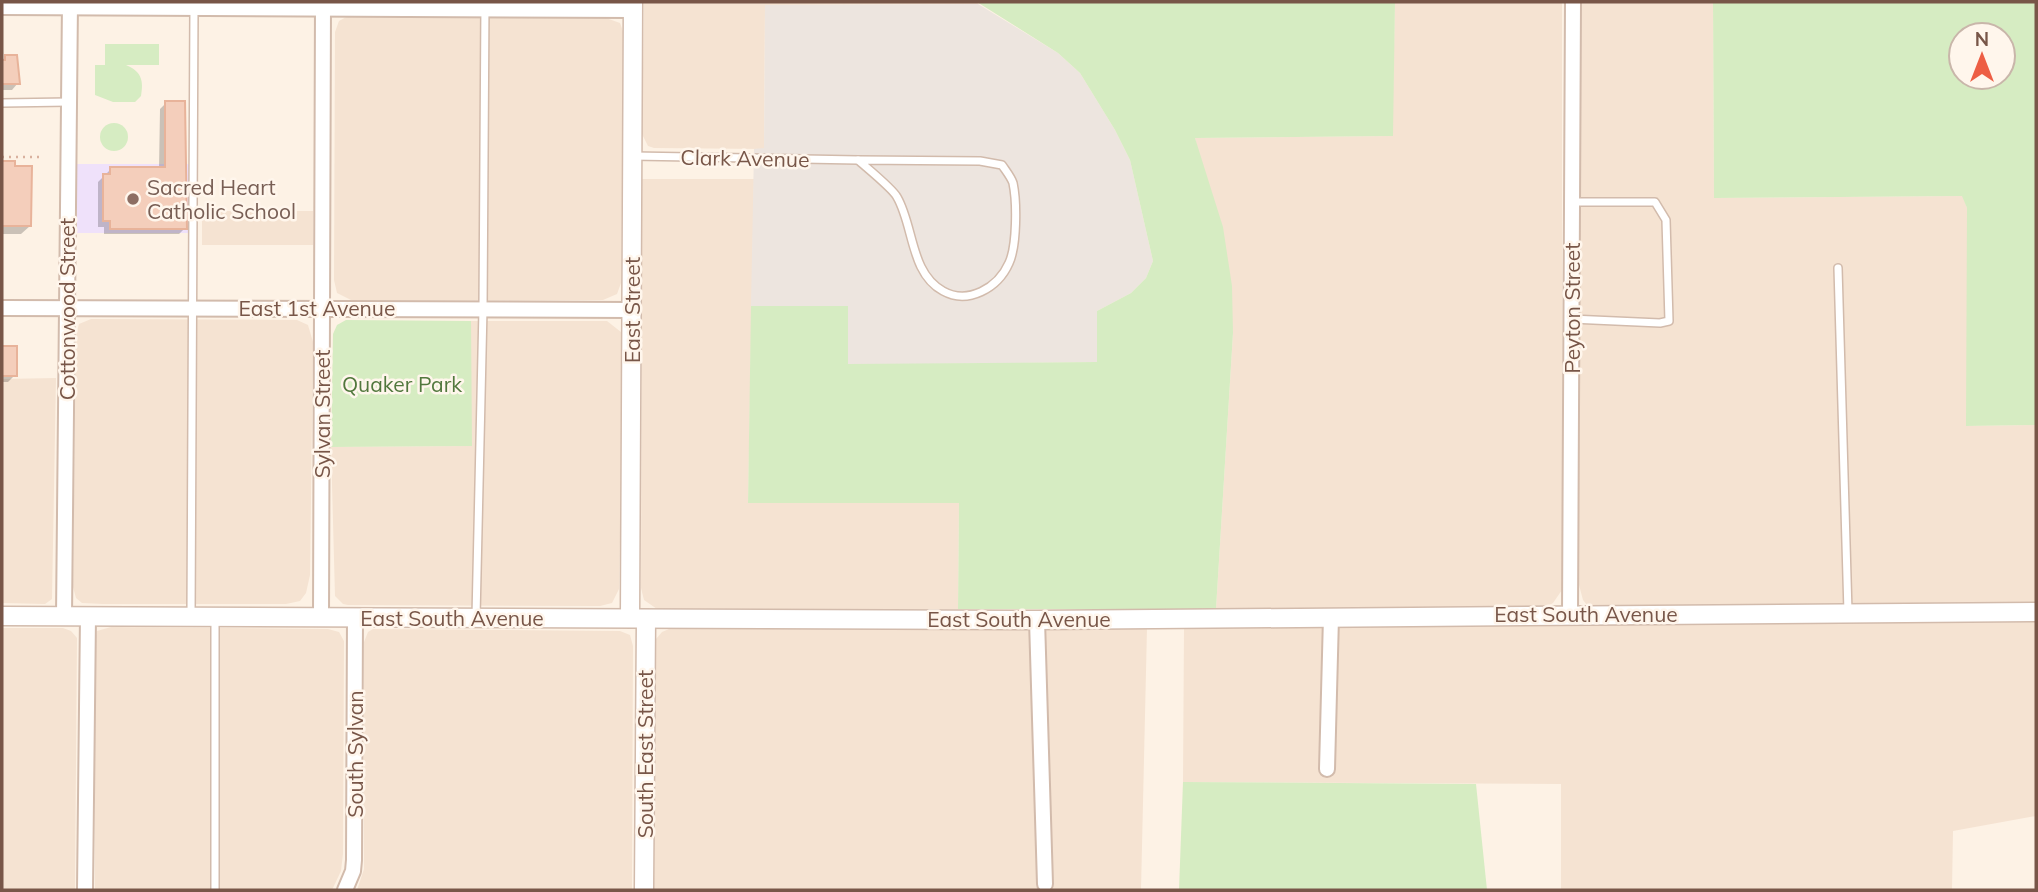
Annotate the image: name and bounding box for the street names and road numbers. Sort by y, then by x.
street label: Clark Avenue [680,144,810,172]
street label: Cottonwood Street [54,218,80,400]
street label: Peyton Street [1559,243,1585,373]
street label: East Street [619,257,645,363]
street label: East 1st Avenue [239,295,395,321]
street label: Sylvan Street [309,350,335,478]
street label: East South Avenue [1494,601,1678,627]
street label: East South Avenue [360,605,544,631]
street label: East South Avenue [927,606,1111,632]
street label: South East Street [632,670,658,838]
street label: South Sylvan [342,690,368,818]

